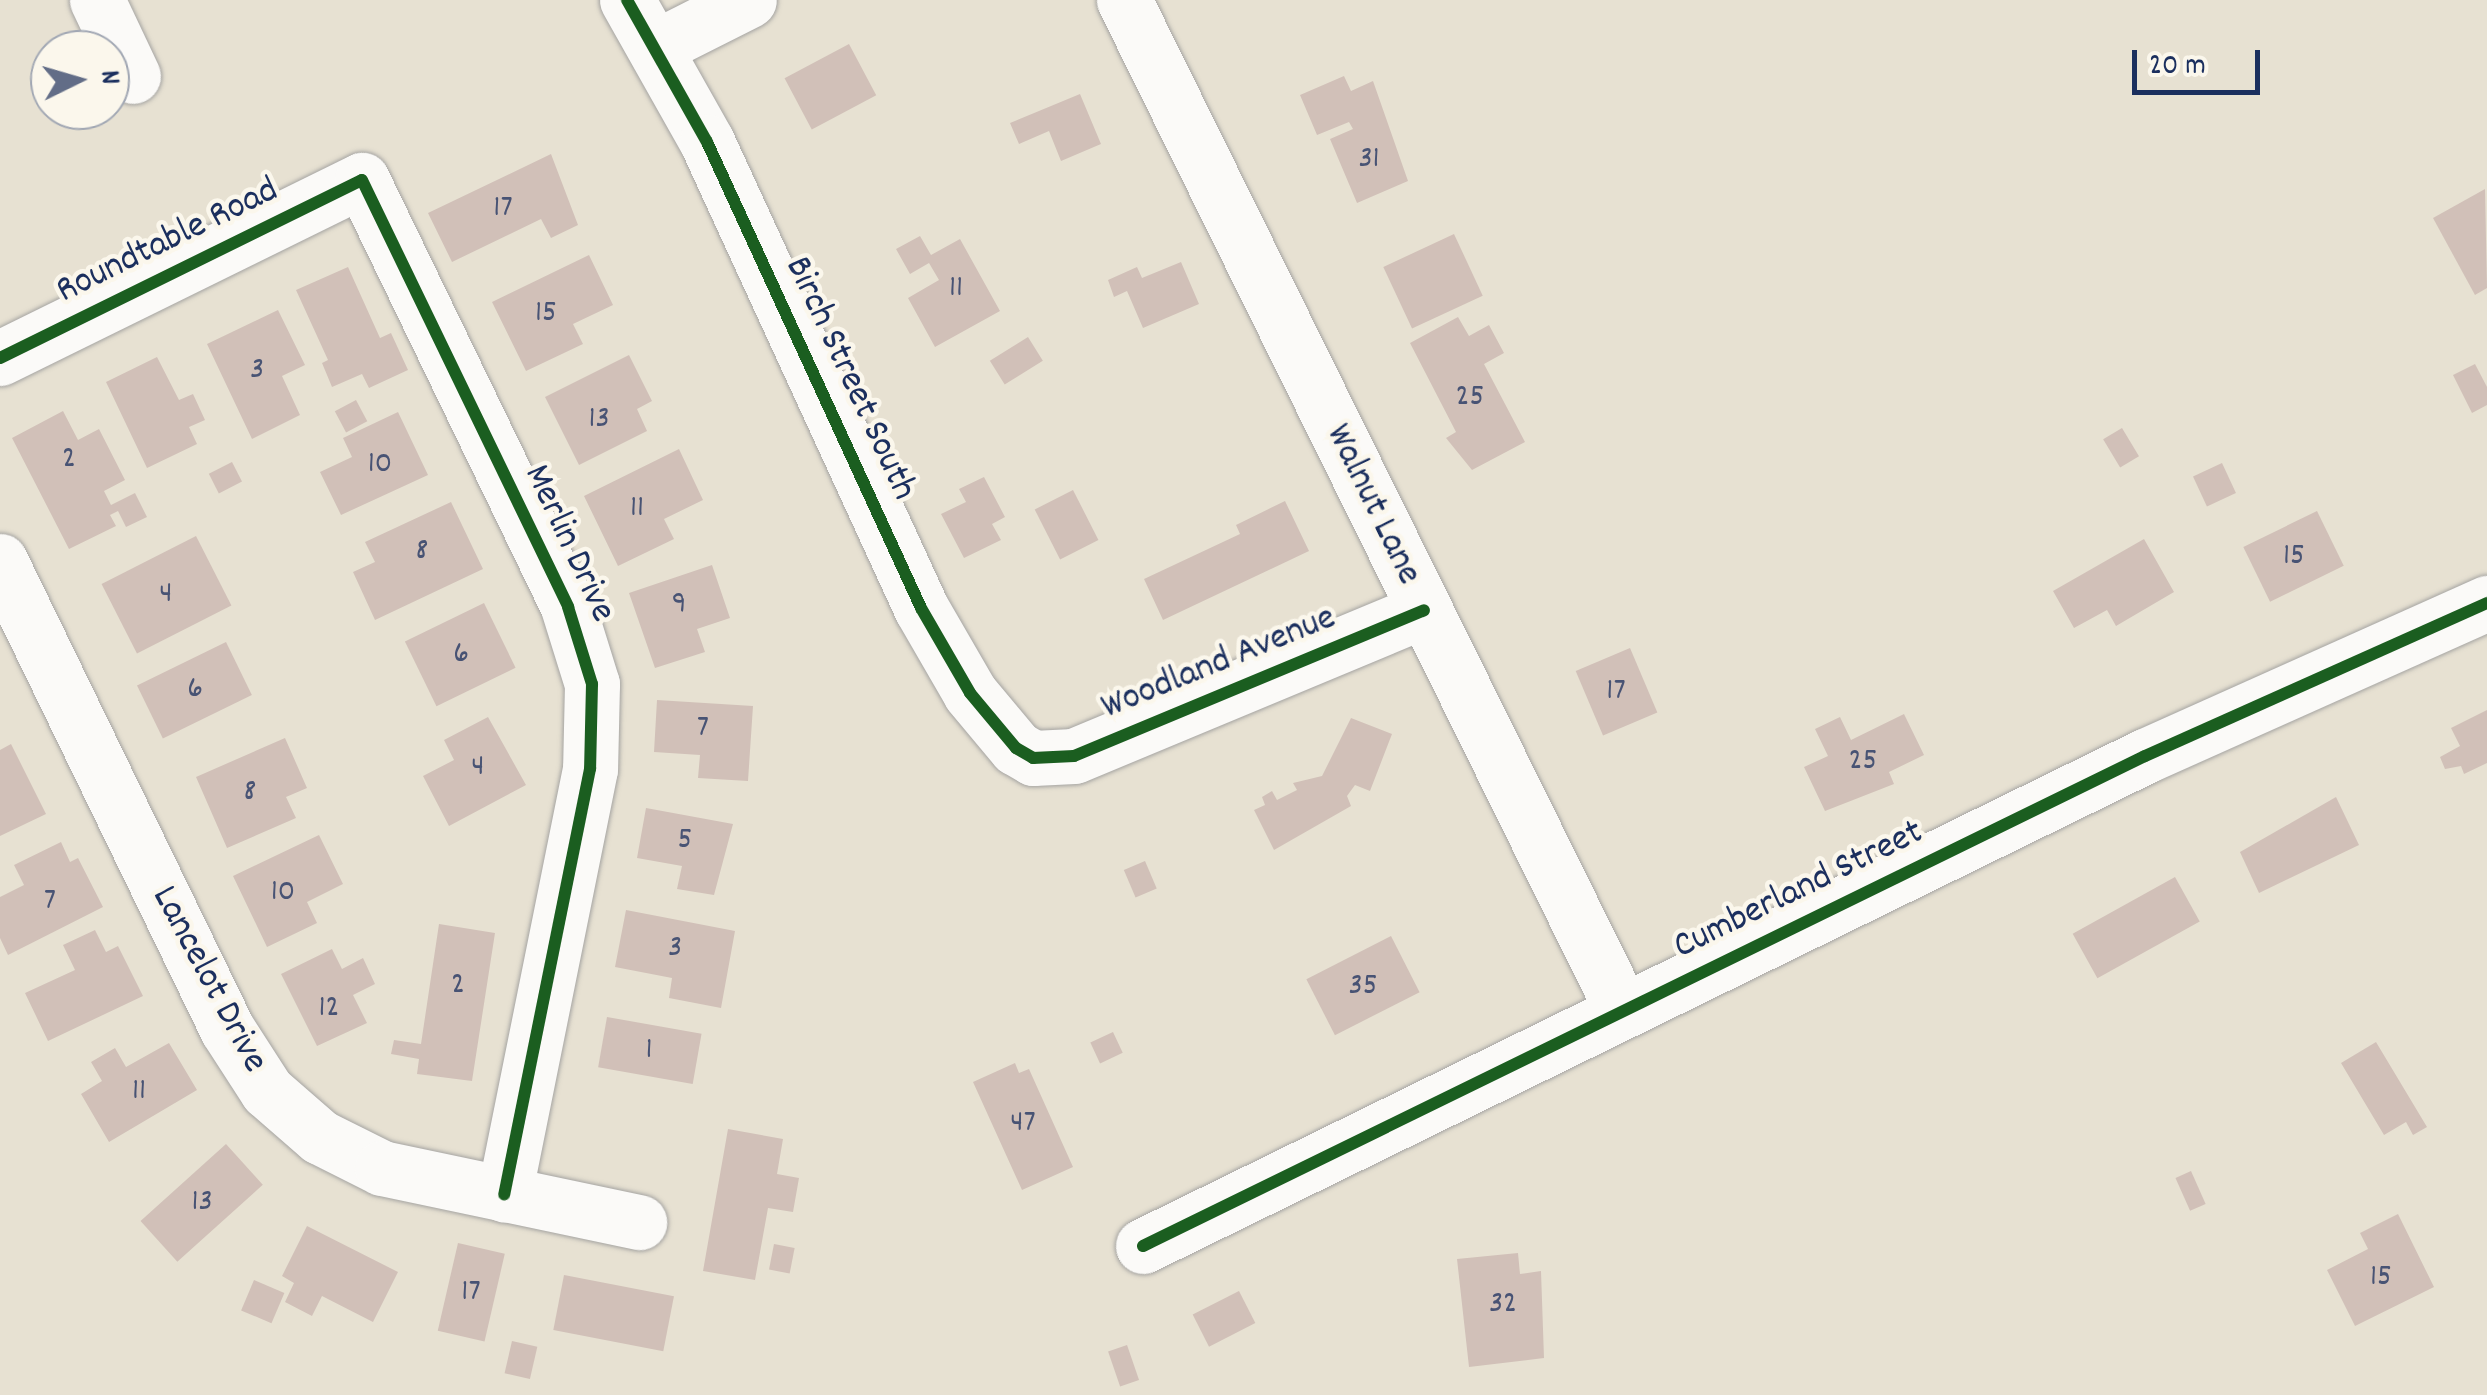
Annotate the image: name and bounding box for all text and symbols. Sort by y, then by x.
north arrow [30,30,130,130]
scale bar [2137,30,2264,92]
text: 20 m [2149,46,2206,89]
text: N [87,69,128,86]
house number: 31 [1358,141,1380,179]
street label: Roundtable Road [50,169,286,315]
house number: 17 [493,190,513,228]
street label: Birch Street South [773,250,925,508]
house number: 11 [949,270,963,308]
house number: 15 [535,295,557,333]
house number: 3 [250,352,264,390]
house number: 25 [1456,379,1484,417]
house number: 13 [588,401,610,439]
street label: Walnut Lane [1314,417,1430,593]
house number: 2 [62,441,76,479]
house number: 10 [368,446,392,484]
street label: Merlin Drive [512,458,624,630]
house number: 11 [630,490,644,528]
house number: 8 [416,533,428,571]
house number: 15 [2283,538,2305,576]
house number: 4 [159,576,173,614]
house number: 9 [672,586,686,624]
street label: Woodland Avenue [1095,596,1343,732]
house number: 6 [453,636,469,674]
house number: 6 [187,671,203,709]
house number: 17 [1606,673,1626,711]
house number: 7 [697,710,709,748]
house number: 25 [1849,743,1877,781]
house number: 4 [471,749,485,787]
house number: 8 [244,774,256,812]
street label: Cumberland Street [1667,811,1931,971]
house number: 5 [678,822,692,860]
house number: 10 [271,874,295,912]
street label: Lancelot Drive [140,879,276,1081]
house number: 7 [44,883,56,921]
house number: 3 [668,930,682,968]
house number: 2 [451,967,465,1005]
house number: 35 [1348,968,1378,1006]
house number: 12 [319,990,339,1028]
house number: 1 [645,1032,653,1070]
house number: 11 [132,1073,146,1111]
house number: 47 [1010,1105,1036,1143]
house number: 13 [191,1184,213,1222]
house number: 15 [2370,1259,2392,1297]
house number: 17 [461,1274,481,1312]
house number: 32 [1489,1286,1517,1324]

